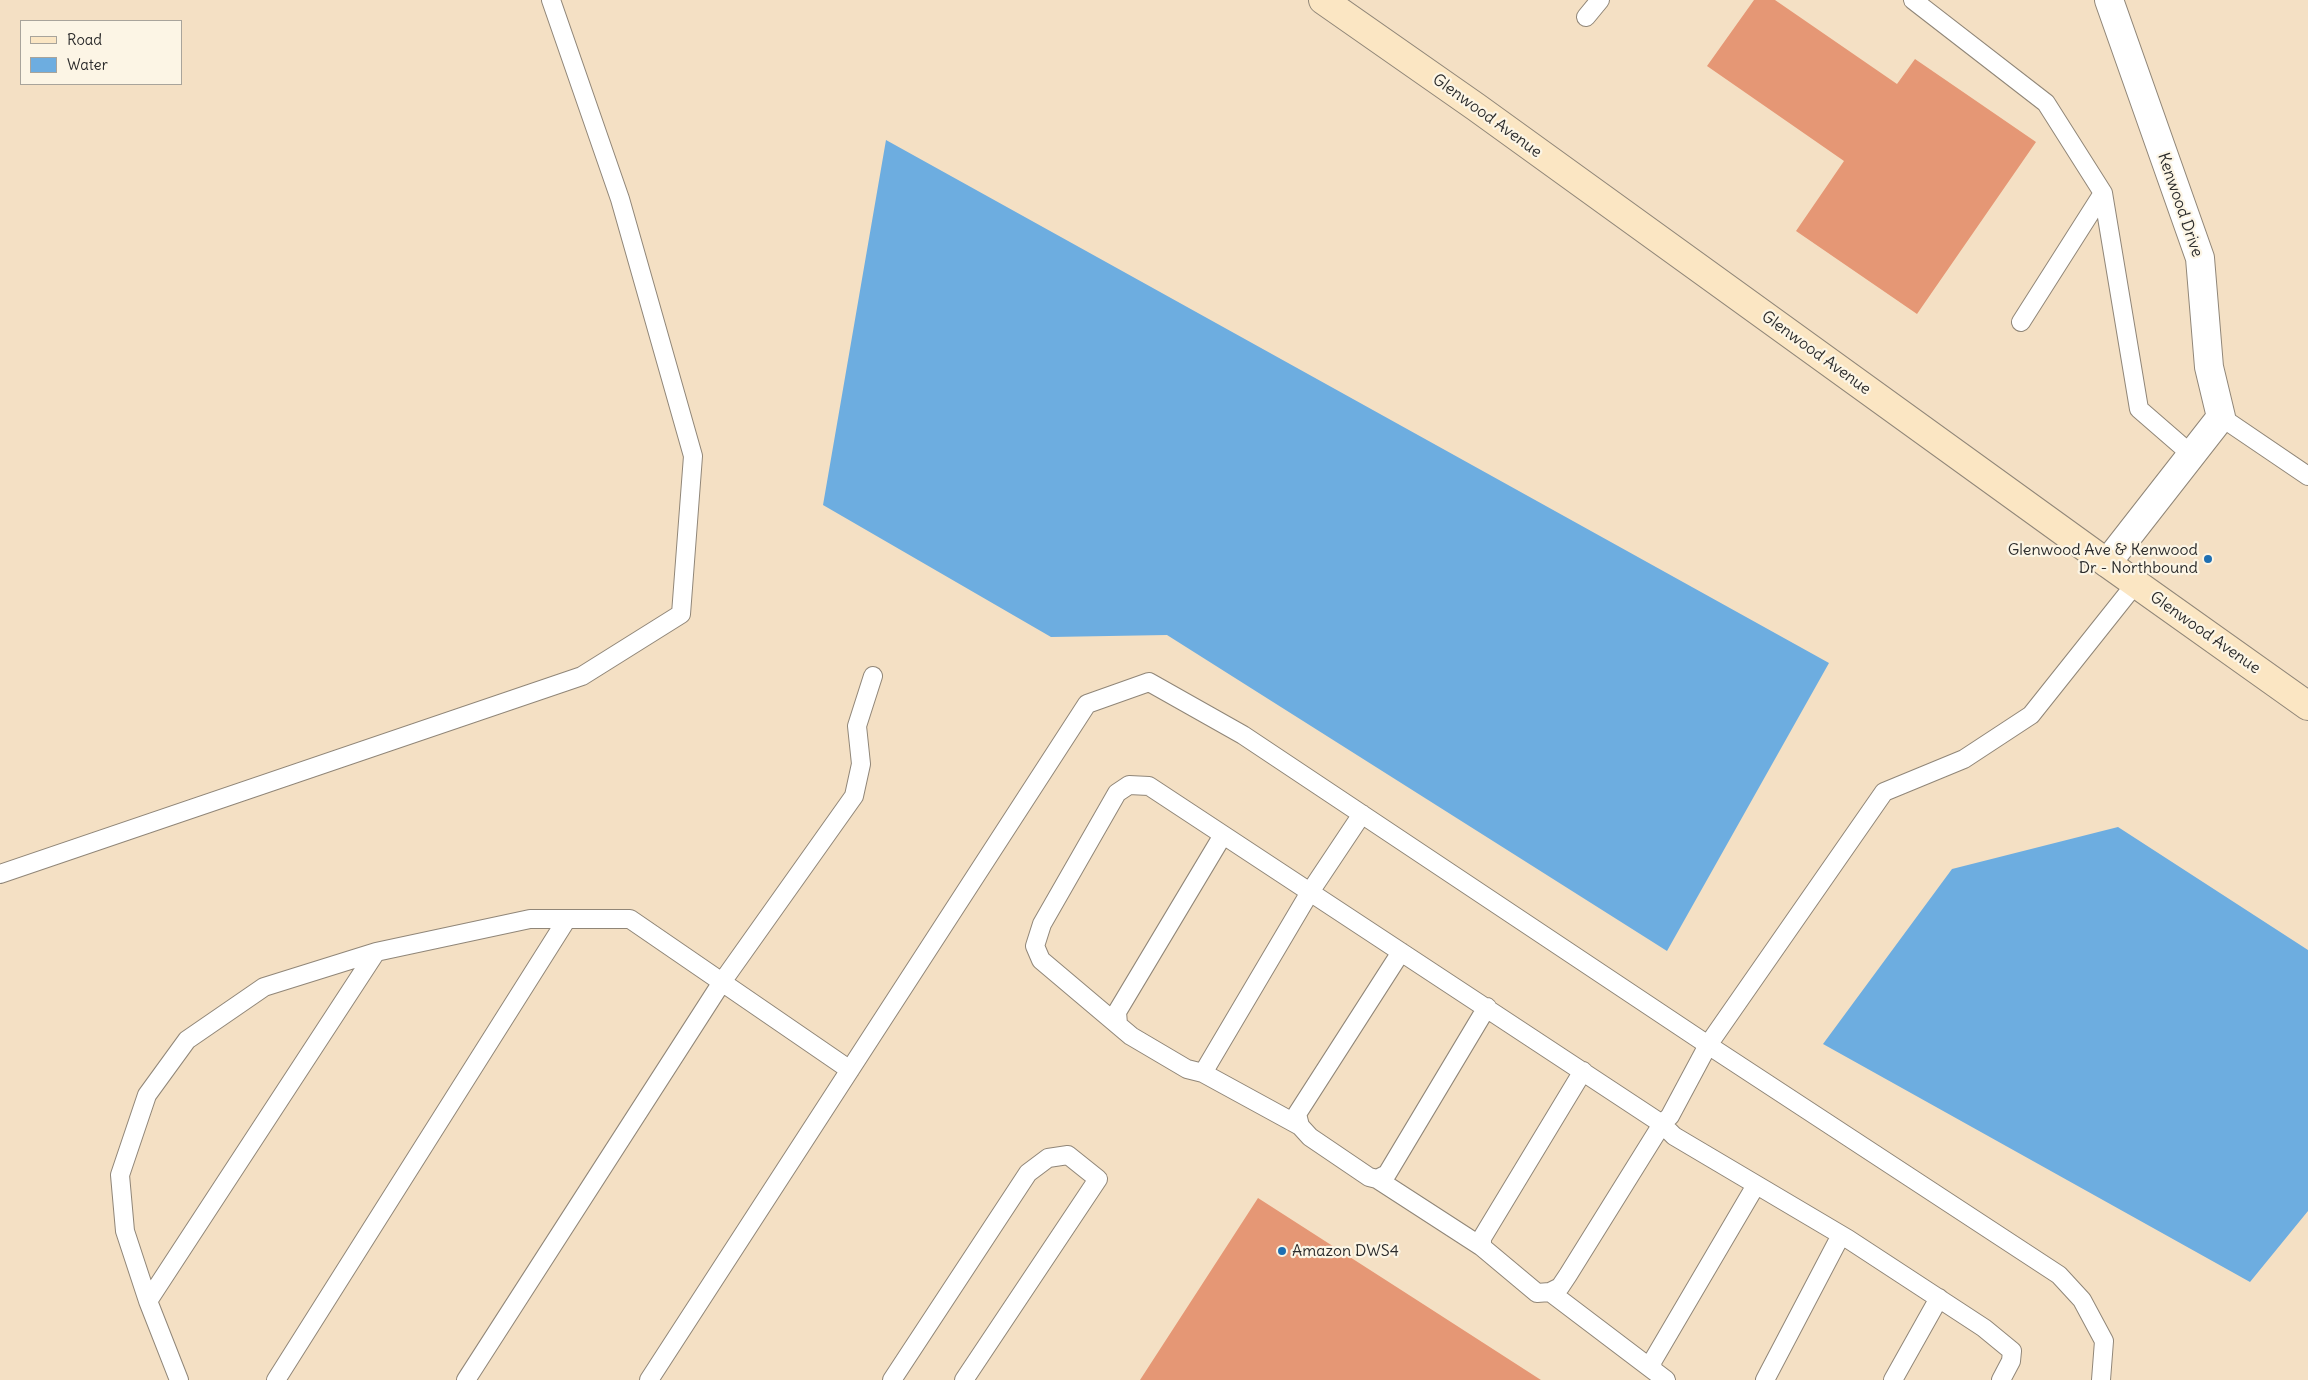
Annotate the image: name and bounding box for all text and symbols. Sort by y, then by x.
legend [20,20,182,85]
text: Road [67,30,102,49]
text: Water [67,55,108,74]
street label: Glenwood Avenue [1429,70,1545,162]
street label: Kenwood Drive [2153,150,2207,260]
street label: Glenwood Avenue [1758,307,1874,399]
place label: Glenwood Ave & Kenwood Dr - Northbound [2008,540,2198,578]
marker: Glenwood Ave & Kenwood Dr - Northbound [2202,553,2214,565]
street label: Glenwood Avenue [2146,588,2264,678]
place label: Amazon DWS4 [1292,1241,1399,1261]
marker: Amazon DWS4 [1276,1245,1288,1257]

